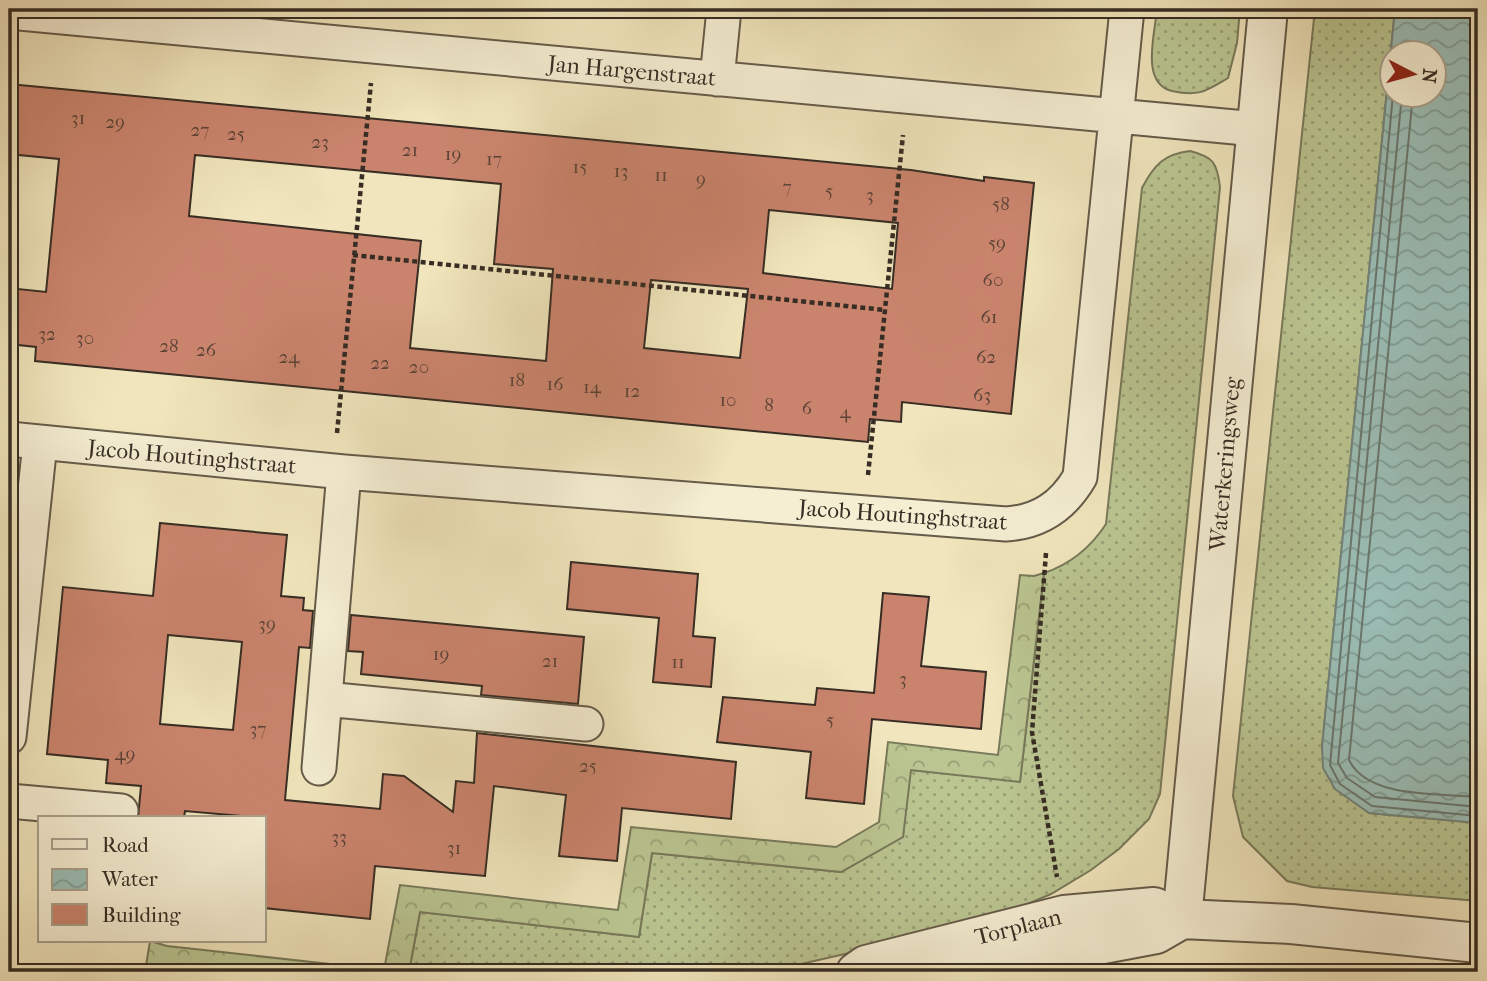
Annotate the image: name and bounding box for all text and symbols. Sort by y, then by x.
north arrow [1378,38,1448,108]
street label: Jan Hargenstraat [545,50,717,92]
text: N [1417,67,1441,85]
house number: 31 [71,107,85,129]
house number: 29 [105,111,125,133]
house number: 27 [191,119,209,141]
house number: 25 [227,123,245,145]
house number: 23 [311,131,329,153]
house number: 21 [402,139,418,161]
house number: 19 [445,143,461,165]
house number: 17 [486,148,502,170]
house number: 15 [573,156,587,178]
house number: 13 [614,160,628,182]
house number: 11 [654,164,668,186]
house number: 9 [696,168,706,190]
house number: 7 [782,176,792,198]
house number: 5 [825,180,833,202]
house number: 3 [866,184,874,206]
house number: 58 [992,193,1010,215]
house number: 59 [988,232,1006,254]
house number: 60 [983,269,1003,291]
house number: 61 [981,306,997,328]
house number: 32 [38,323,56,345]
house number: 30 [76,327,94,349]
house number: 28 [159,335,179,357]
house number: 26 [196,339,217,361]
house number: 24 [279,346,300,368]
house number: 62 [976,346,996,368]
house number: 22 [370,352,390,374]
house number: 20 [409,356,429,378]
house number: 18 [509,369,525,391]
house number: 16 [547,373,564,395]
street label: Waterkeringsweg [1204,375,1246,553]
house number: 14 [583,376,602,398]
house number: 12 [624,380,641,402]
house number: 63 [973,384,991,406]
house number: 10 [719,389,737,411]
house number: 8 [764,394,774,416]
house number: 6 [802,397,813,419]
house number: 4 [839,401,851,423]
street label: Jacob Houtinghstraat [85,434,297,480]
street label: Jacob Houtinghstraat [796,494,1008,536]
house number: 39 [258,613,276,635]
house number: 19 [433,643,449,665]
house number: 21 [542,650,558,672]
house number: 11 [671,651,685,673]
house number: 3 [899,668,907,690]
house number: 5 [826,709,834,731]
house number: 37 [250,718,266,740]
house number: 49 [114,743,136,765]
house number: 25 [579,755,597,777]
legend [38,816,266,942]
house number: 33 [331,826,347,848]
text: Road [102,833,149,857]
house number: 31 [447,837,461,859]
text: Water [101,867,158,891]
text: Building [102,903,181,927]
street label: Torplaan [972,903,1065,951]

